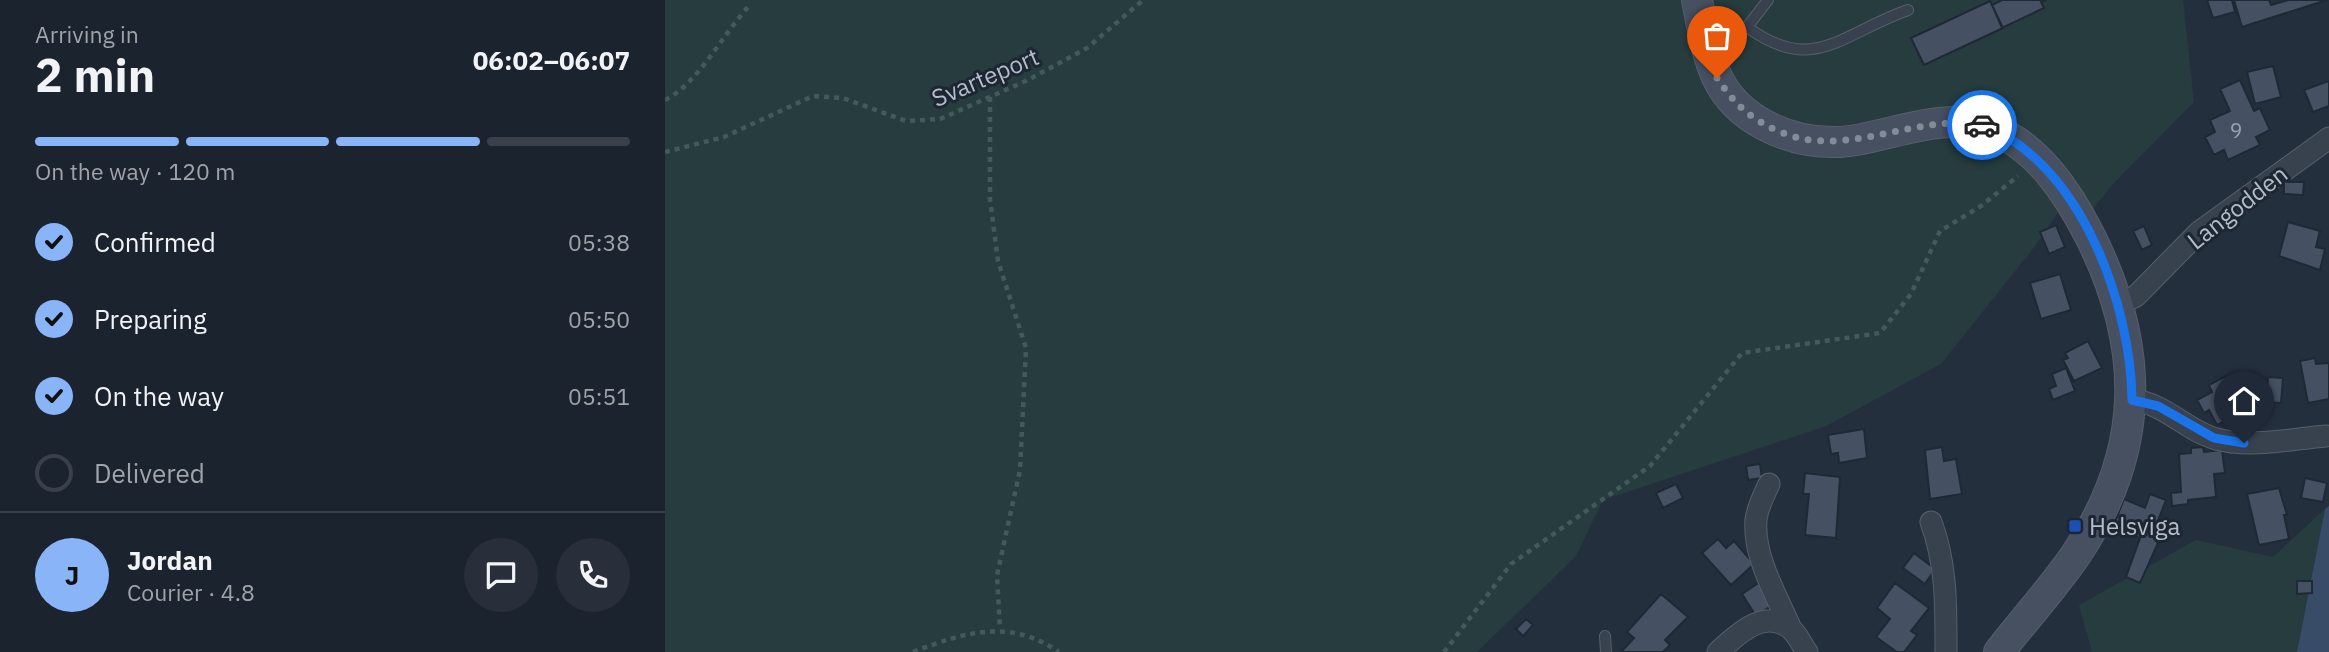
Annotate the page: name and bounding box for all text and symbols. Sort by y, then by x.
pin [1687,6,1747,78]
icon: bag [1698,17,1736,55]
text: Arriving in [35,19,139,49]
street label: Svarteport [927,40,1043,114]
text: 06:02–06:07 [473,43,630,77]
text: 2 min [35,45,155,105]
courier [1947,90,2017,160]
icon: car [1963,106,2001,144]
house number: 9 [2230,116,2242,144]
text: On the way · 120 m [35,156,235,186]
street label: Langodden [2180,158,2294,256]
icon: check [35,223,73,261]
text: Confirmed [94,225,216,259]
text: 05:38 [568,227,630,257]
icon: check [35,300,73,338]
text: Preparing [94,302,207,336]
text: 05:50 [568,304,630,334]
pin [2214,371,2274,443]
icon: check [35,377,73,415]
text: On the way [94,379,224,413]
text: 05:51 [568,381,630,411]
icon: home [2225,382,2263,420]
text: Delivered [94,456,205,490]
place label: Helsviga [2089,510,2180,542]
marker: Helsviga [2067,518,2083,534]
button: chat [464,538,538,612]
button: phone [556,538,630,612]
text: Jordan [127,543,213,577]
text: J [65,558,79,592]
text: Courier · 4.8 [127,577,255,607]

